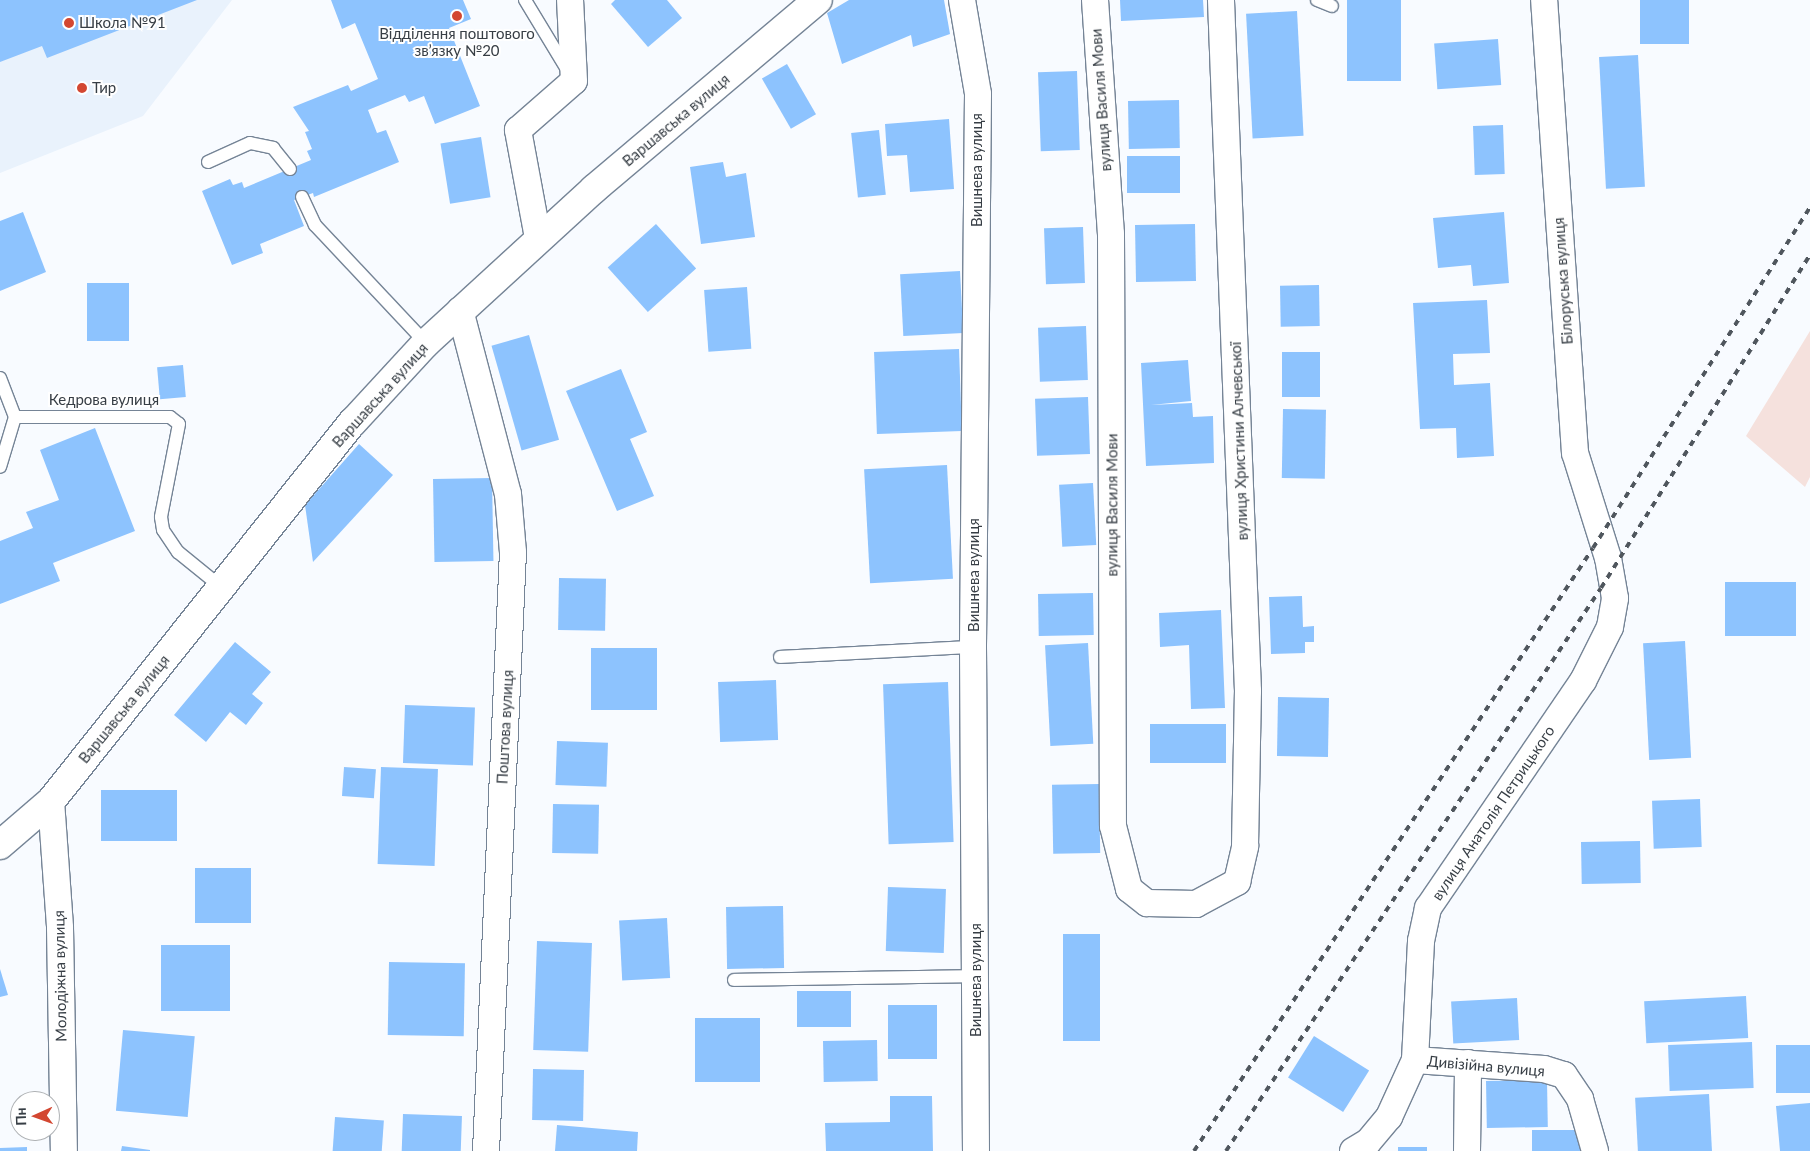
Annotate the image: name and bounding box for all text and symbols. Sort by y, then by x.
marker: Відділення поштового зв’язку №20 [451,10,463,22]
place label: Школа №91 [79,14,166,32]
marker: Школа №91 [63,17,75,29]
place label: Відділення поштового зв’язку №20 [379,24,535,59]
street label: вулиця Василя Мови [1087,28,1115,172]
street label: Варшавська вулиця [619,70,733,170]
place label: Тир [92,79,116,97]
marker: Тир [76,82,88,94]
street label: Вишнева вулиця [968,113,986,227]
street label: Білоруська вулиця [1550,217,1576,345]
street label: Варшавська вулиця [328,339,432,451]
street label: вулиця Христини Алчевської [1227,341,1251,541]
street label: Кедрова вулиця [49,391,159,409]
street label: вулиця Василя Мови [1103,433,1121,577]
street label: Вишнева вулиця [965,518,983,632]
street label: Варшавська вулиця [75,651,173,767]
street label: Поштова вулиця [493,669,517,785]
street label: вулиця Анатолія Петрицького [1428,722,1558,904]
street label: Молодіжна вулиця [50,910,70,1042]
street label: Вишнева вулиця [967,923,985,1037]
street label: Дивізійна вулиця [1426,1052,1546,1080]
north arrow [10,1091,60,1141]
text: Пн [12,1107,29,1126]

